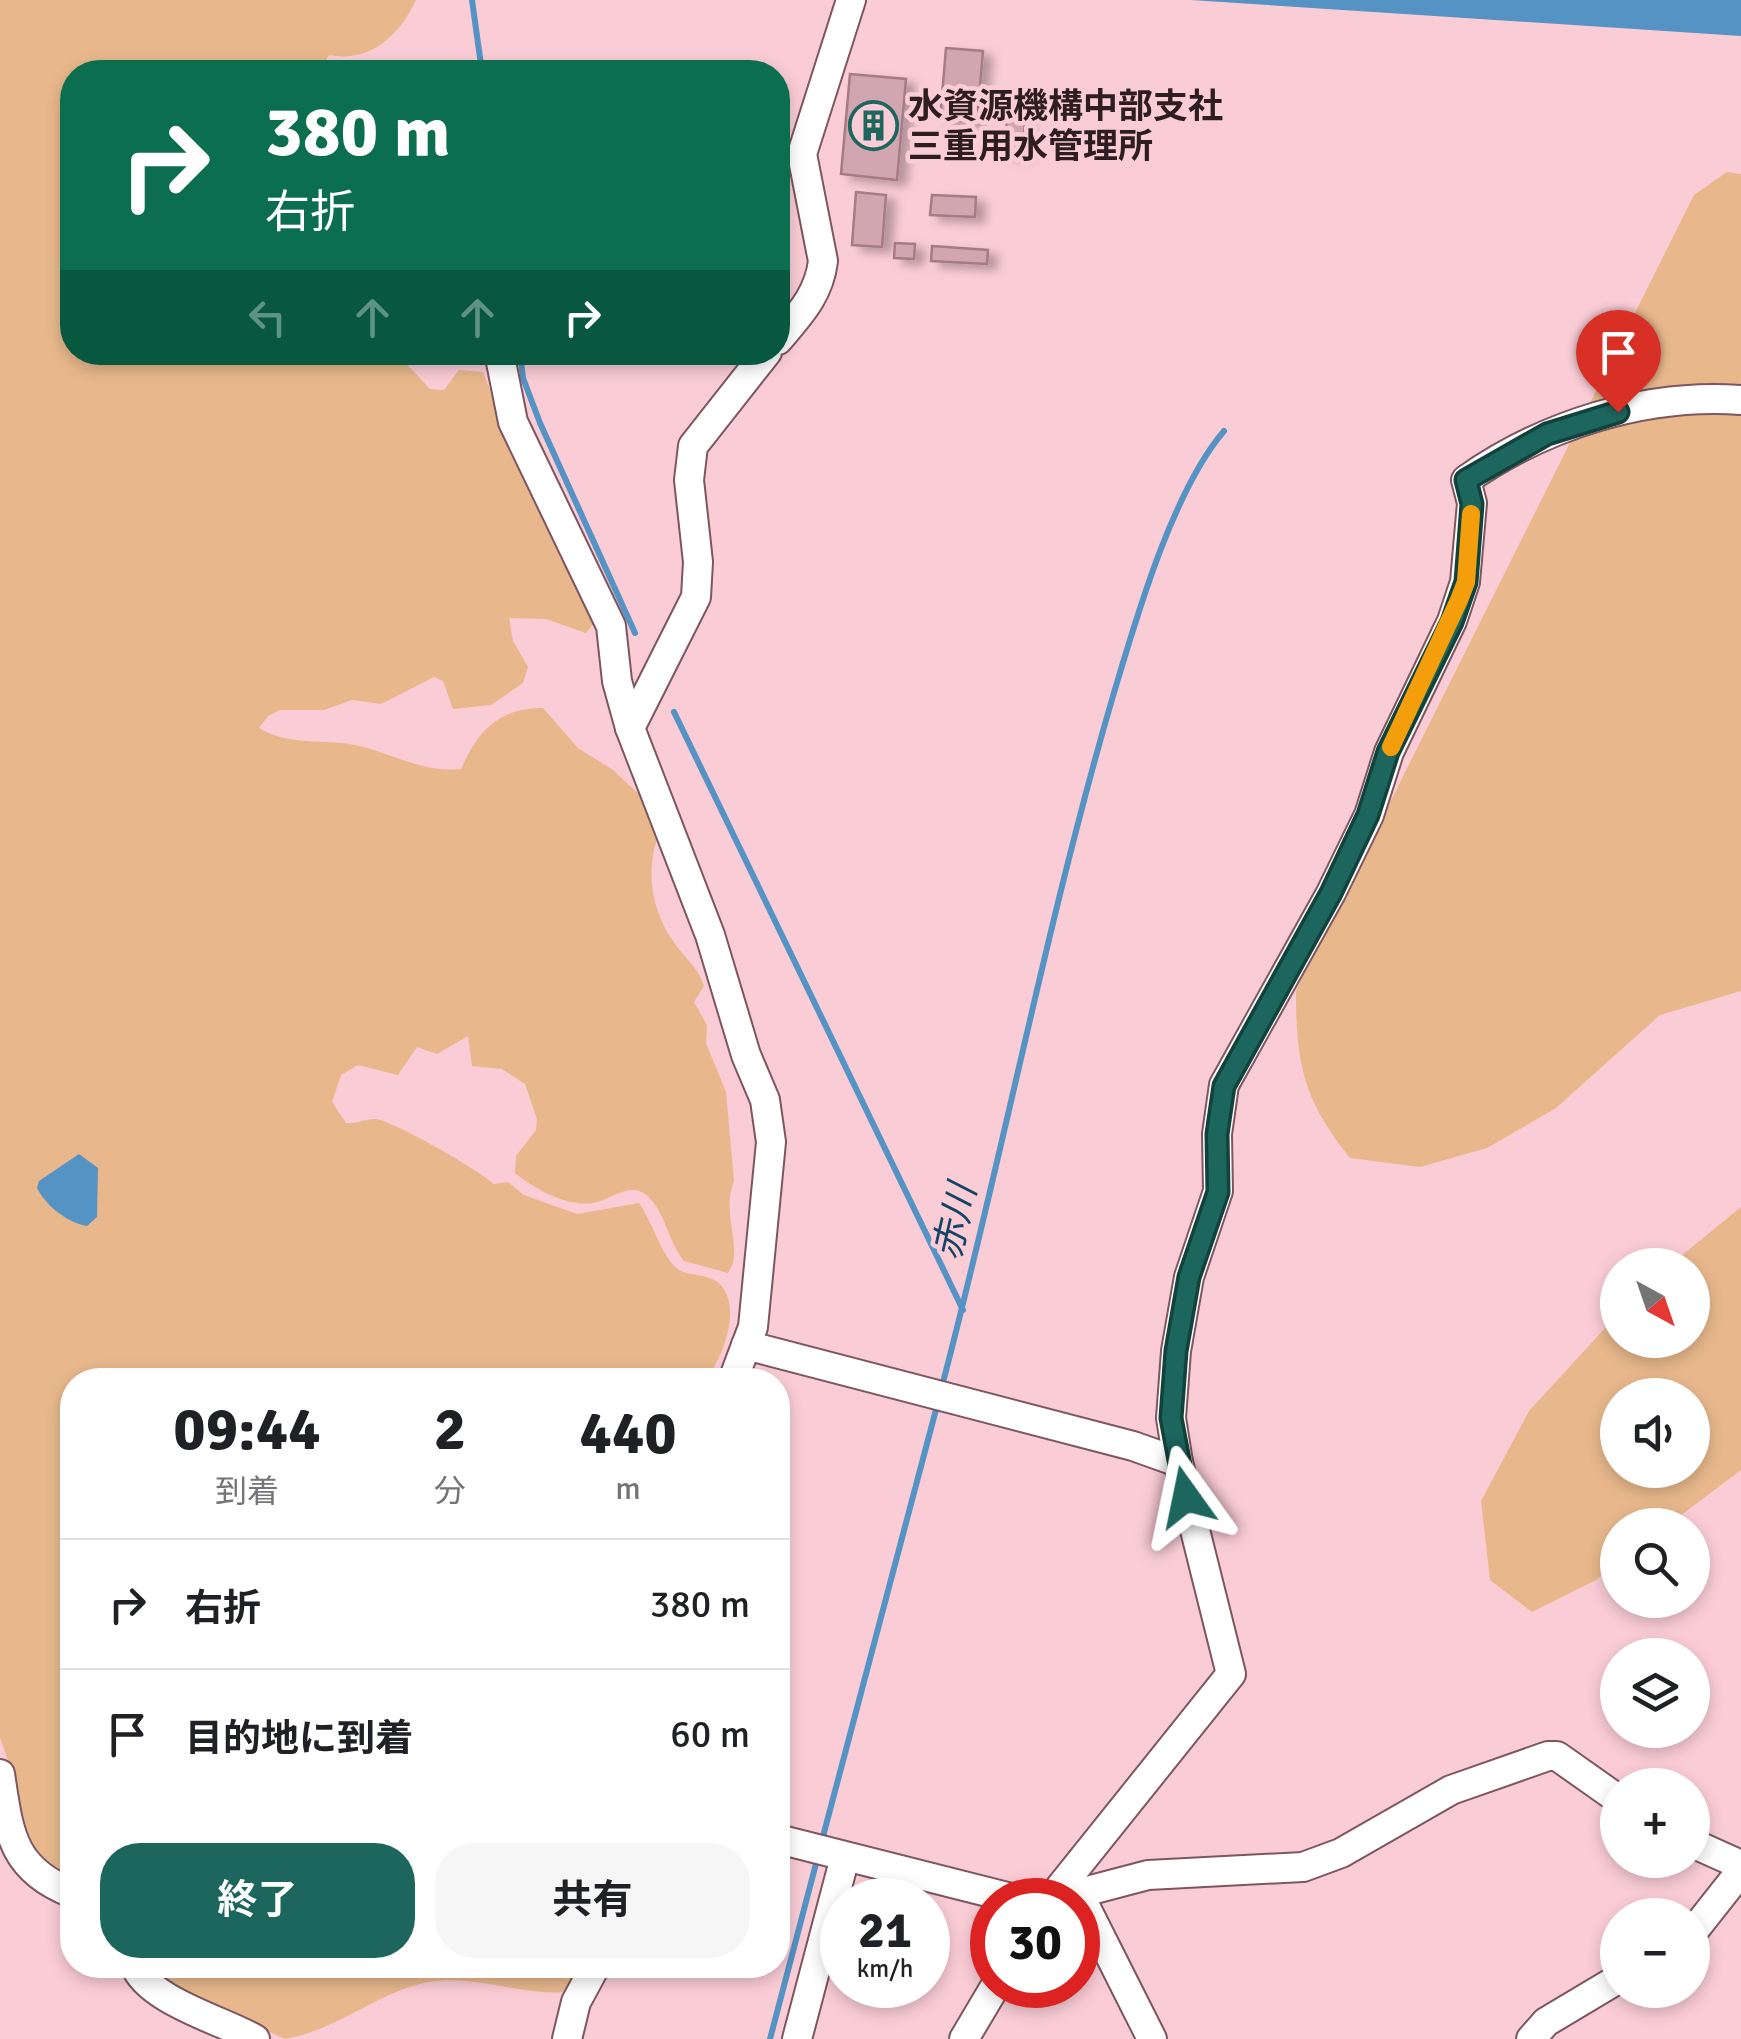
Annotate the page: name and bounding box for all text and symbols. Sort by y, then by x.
place label: 水資源機構中部支社 三重用水管理所 [908,85,1223,168]
text: 380 m [265,89,450,175]
icon: right [100,100,230,230]
building icon: 水資源機構中部支社 三重用水管理所 [847,100,899,152]
text: 右折 [265,185,355,240]
icon: left [240,290,295,345]
icon: ahead [345,290,400,345]
icon: ahead [450,290,505,345]
icon: right [555,290,610,345]
pin [1576,310,1661,413]
icon: arrive [1591,325,1646,380]
water label: 赤川 [924,1176,987,1264]
north arrow [1600,1248,1710,1358]
map controls [1600,1248,1710,2008]
button: sound [1600,1378,1710,1488]
text: 09:44 [173,1393,321,1467]
text: 2 [434,1393,466,1467]
text: 440 [579,1397,677,1471]
position arrow [1134,1445,1238,1549]
text: m [615,1469,641,1508]
text: 到着 [215,1472,279,1511]
text: 分 [434,1472,466,1511]
button: search [1600,1508,1710,1618]
icon: right [100,1577,155,1632]
text: 380 m [650,1581,750,1628]
text: 右折 [185,1585,261,1632]
button: layers [1600,1638,1710,1748]
icon: arrive [100,1707,155,1762]
text: 60 m [670,1711,750,1758]
text: 目的地に到着 [185,1715,413,1762]
button: + [1600,1768,1710,1878]
button: 終了 [100,1843,415,1958]
button: 共有 [435,1843,750,1958]
speed limit sign: 30 [970,1878,1100,2008]
button: − [1600,1898,1710,2008]
text: 21 [858,1900,912,1962]
text: km/h [857,1953,913,1984]

